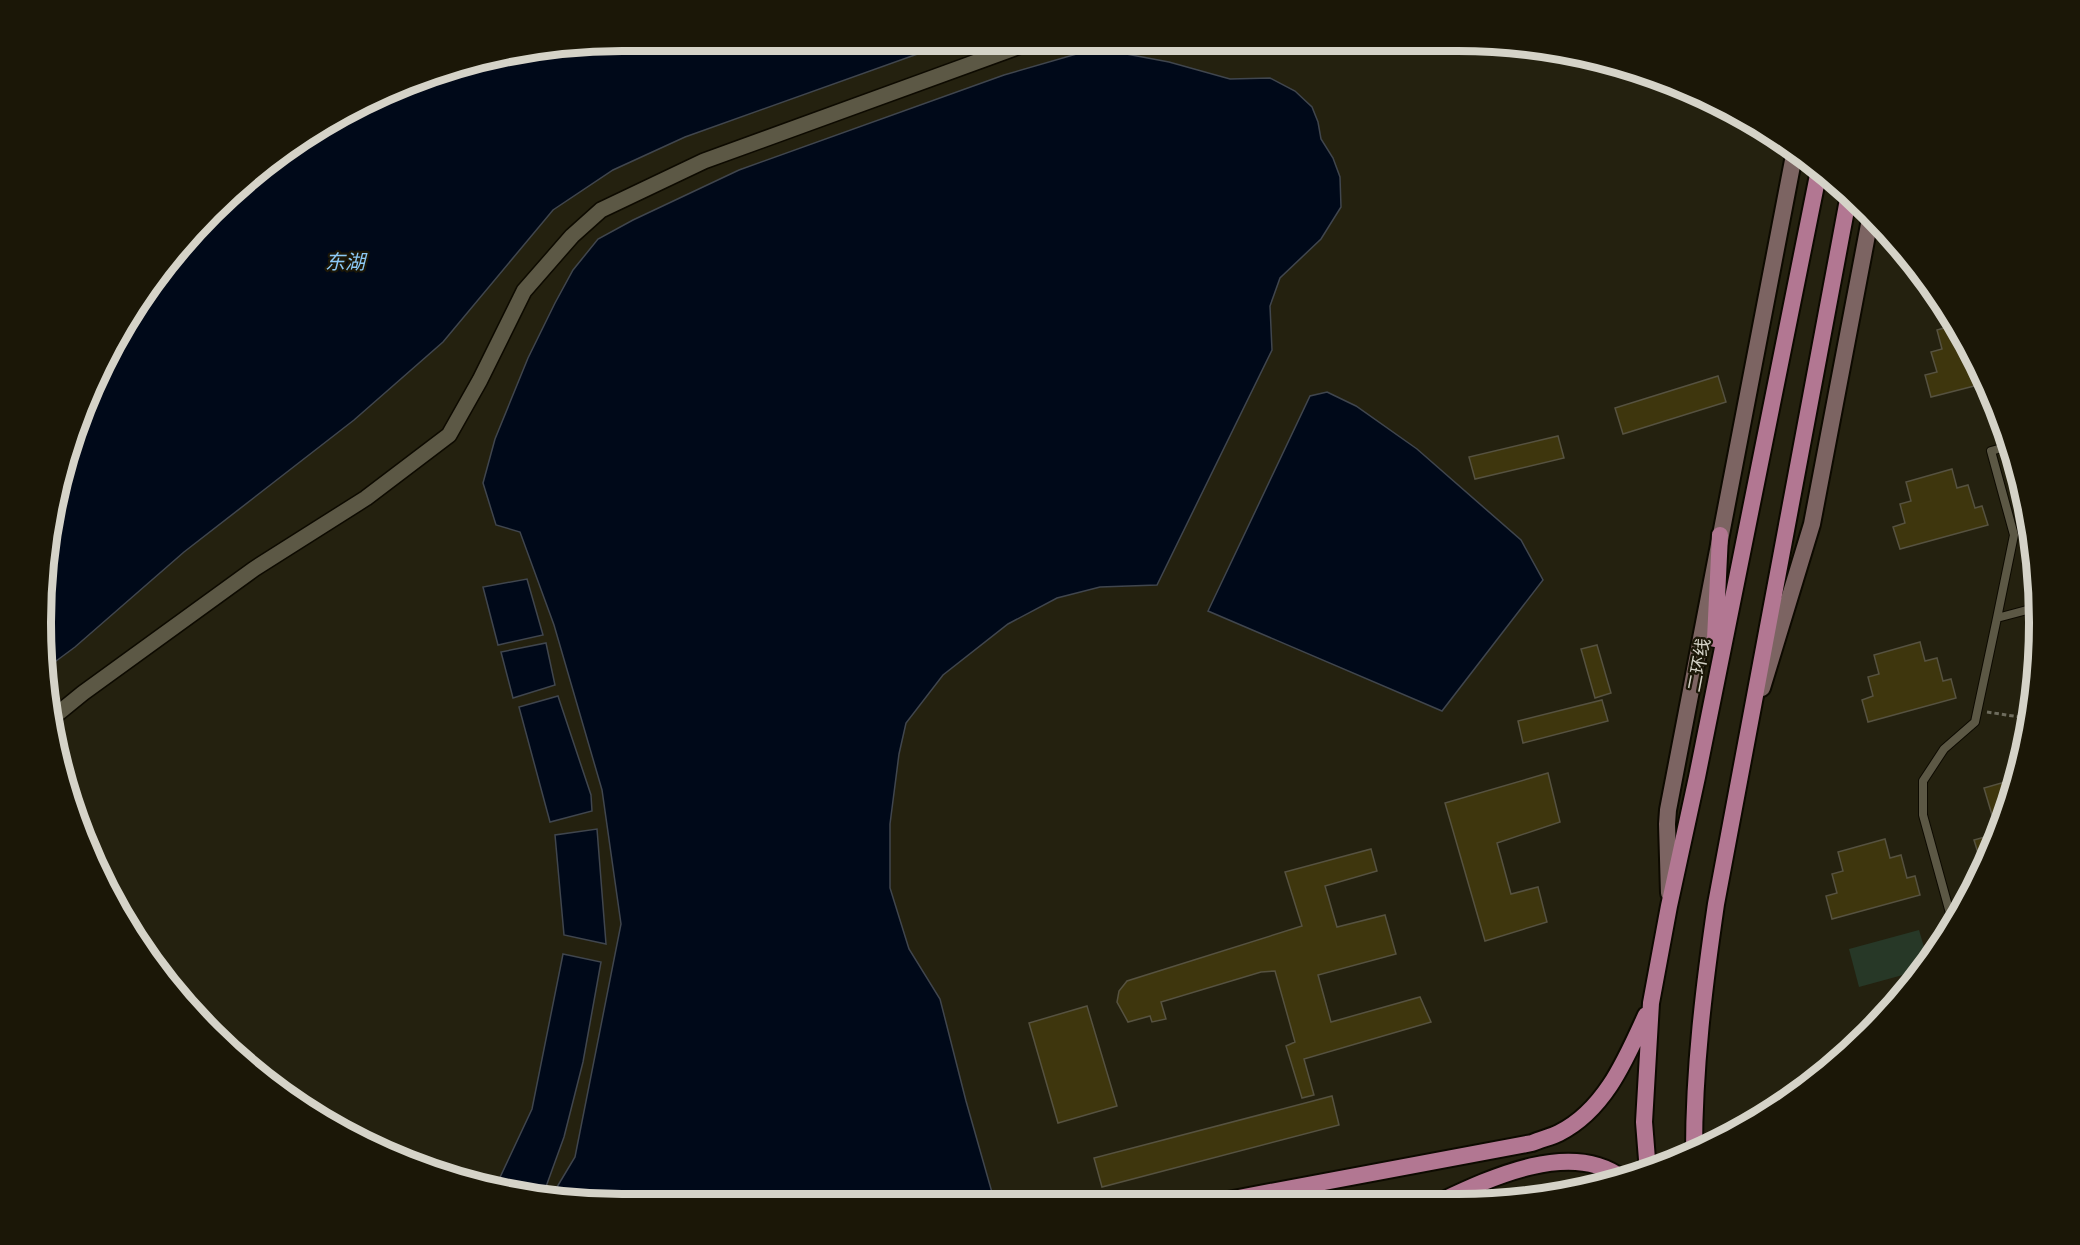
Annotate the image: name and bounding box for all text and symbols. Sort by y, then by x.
water label: 东湖 [325,251,368,274]
street label: 二环线 [1683,636,1715,694]

